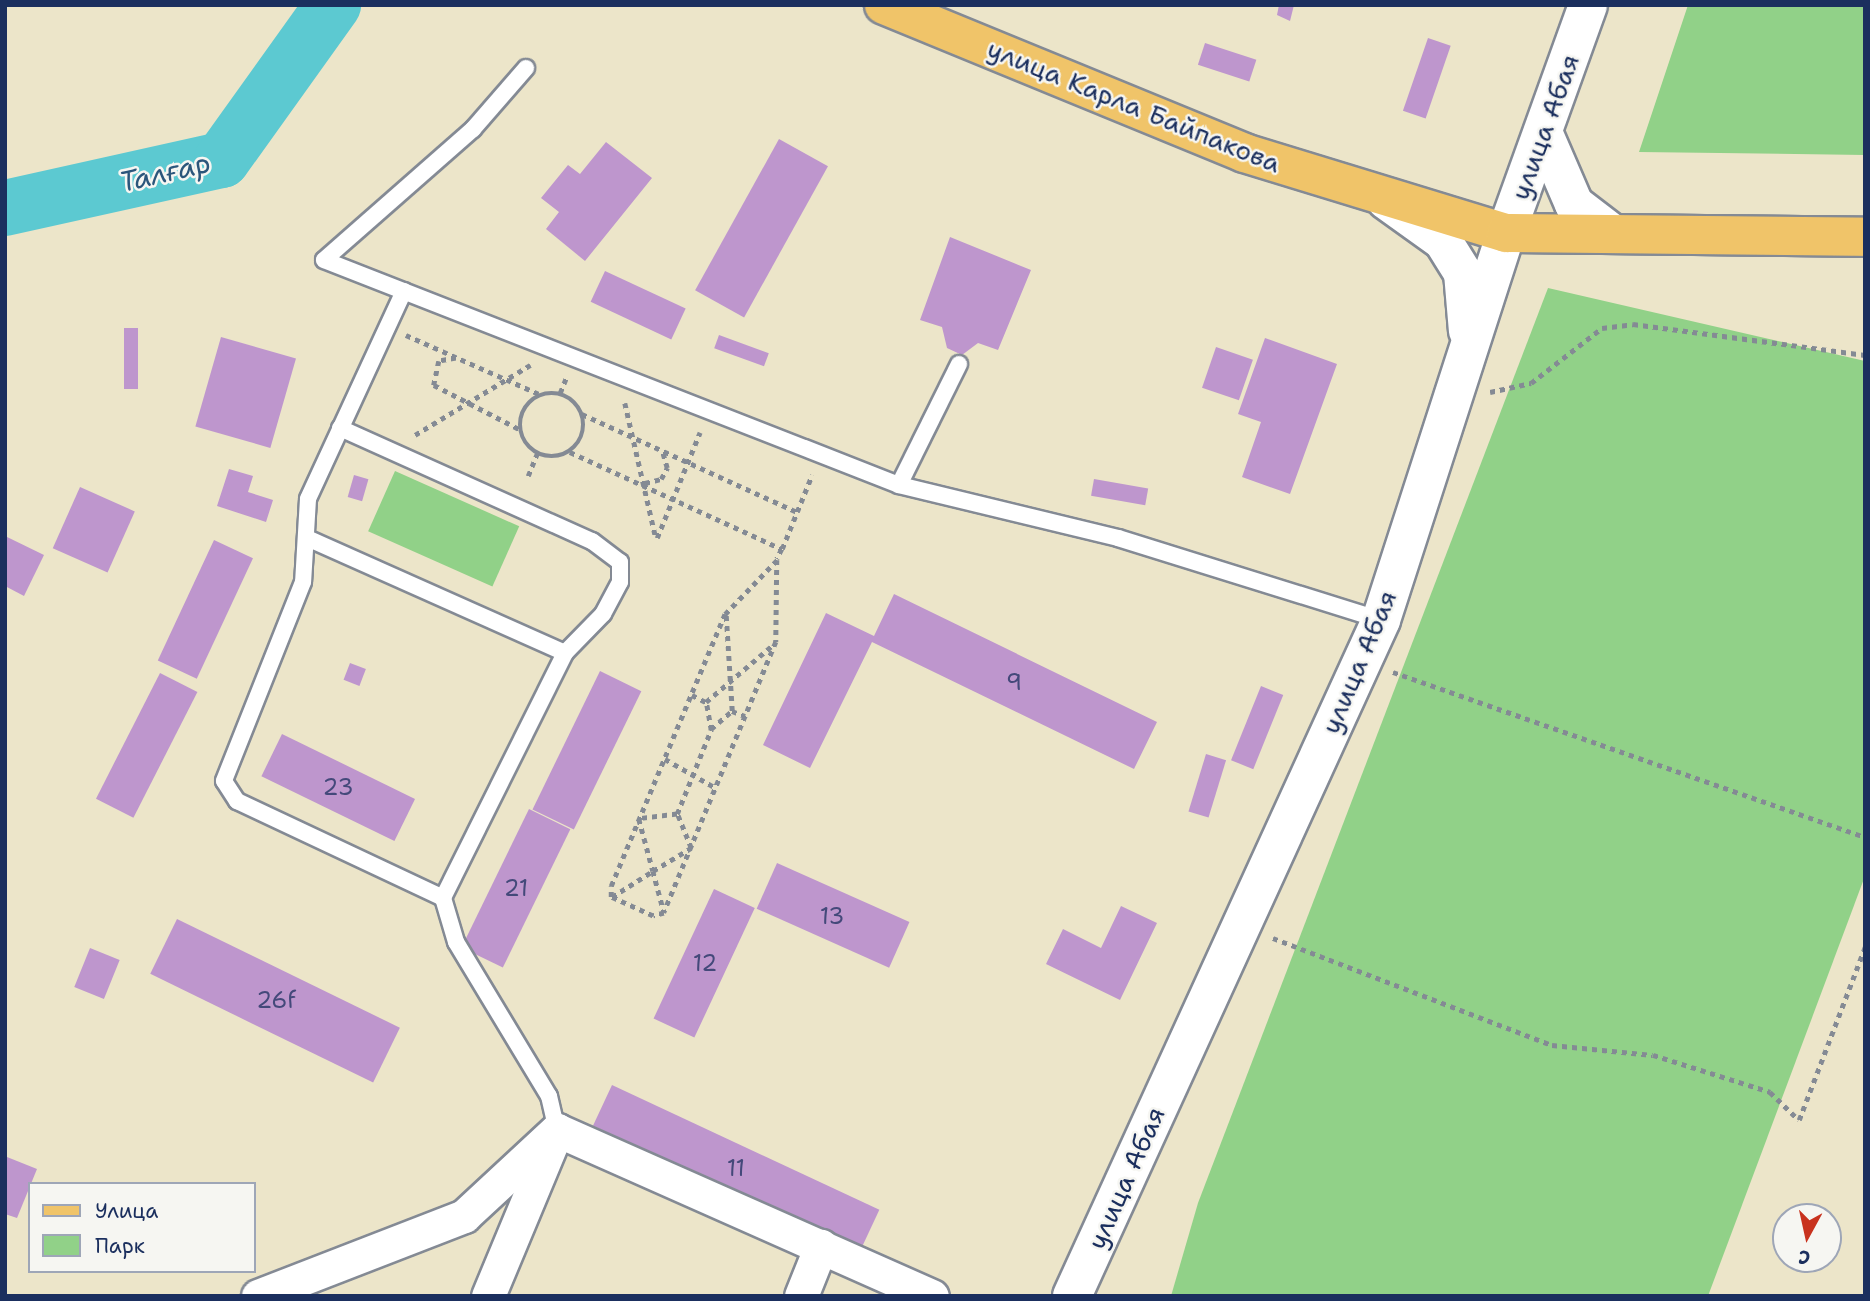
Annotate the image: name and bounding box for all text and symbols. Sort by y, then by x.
street label: улица Карла Байпакова [983,33,1285,179]
street label: улица Абая [1504,50,1586,204]
water label: Талғар [116,145,214,199]
street label: улица Абая [1315,586,1403,738]
house number: 9 [1006,668,1022,696]
house number: 23 [322,773,354,801]
house number: 21 [504,874,528,902]
house number: 13 [820,902,844,930]
house number: 12 [693,949,717,977]
house number: 26f [256,986,296,1014]
street label: улица Абая [1081,1102,1171,1254]
house number: 11 [727,1154,745,1182]
legend [28,1182,256,1273]
text: Улица [95,1197,158,1225]
north arrow [1772,1203,1842,1273]
text: Парк [95,1232,145,1260]
text: С [1797,1244,1812,1271]

